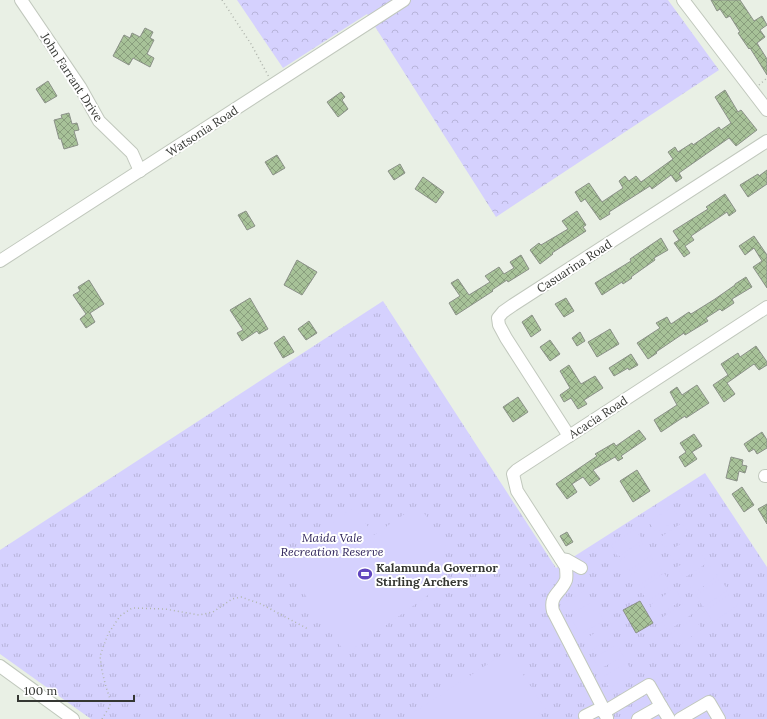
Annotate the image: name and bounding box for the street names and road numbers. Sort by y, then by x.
street label: John Farrant Drive [37,29,107,125]
street label: Watsonia Road [163,102,241,160]
street label: Casuarina Road [534,236,614,296]
street label: Acacia Road [565,392,630,442]

